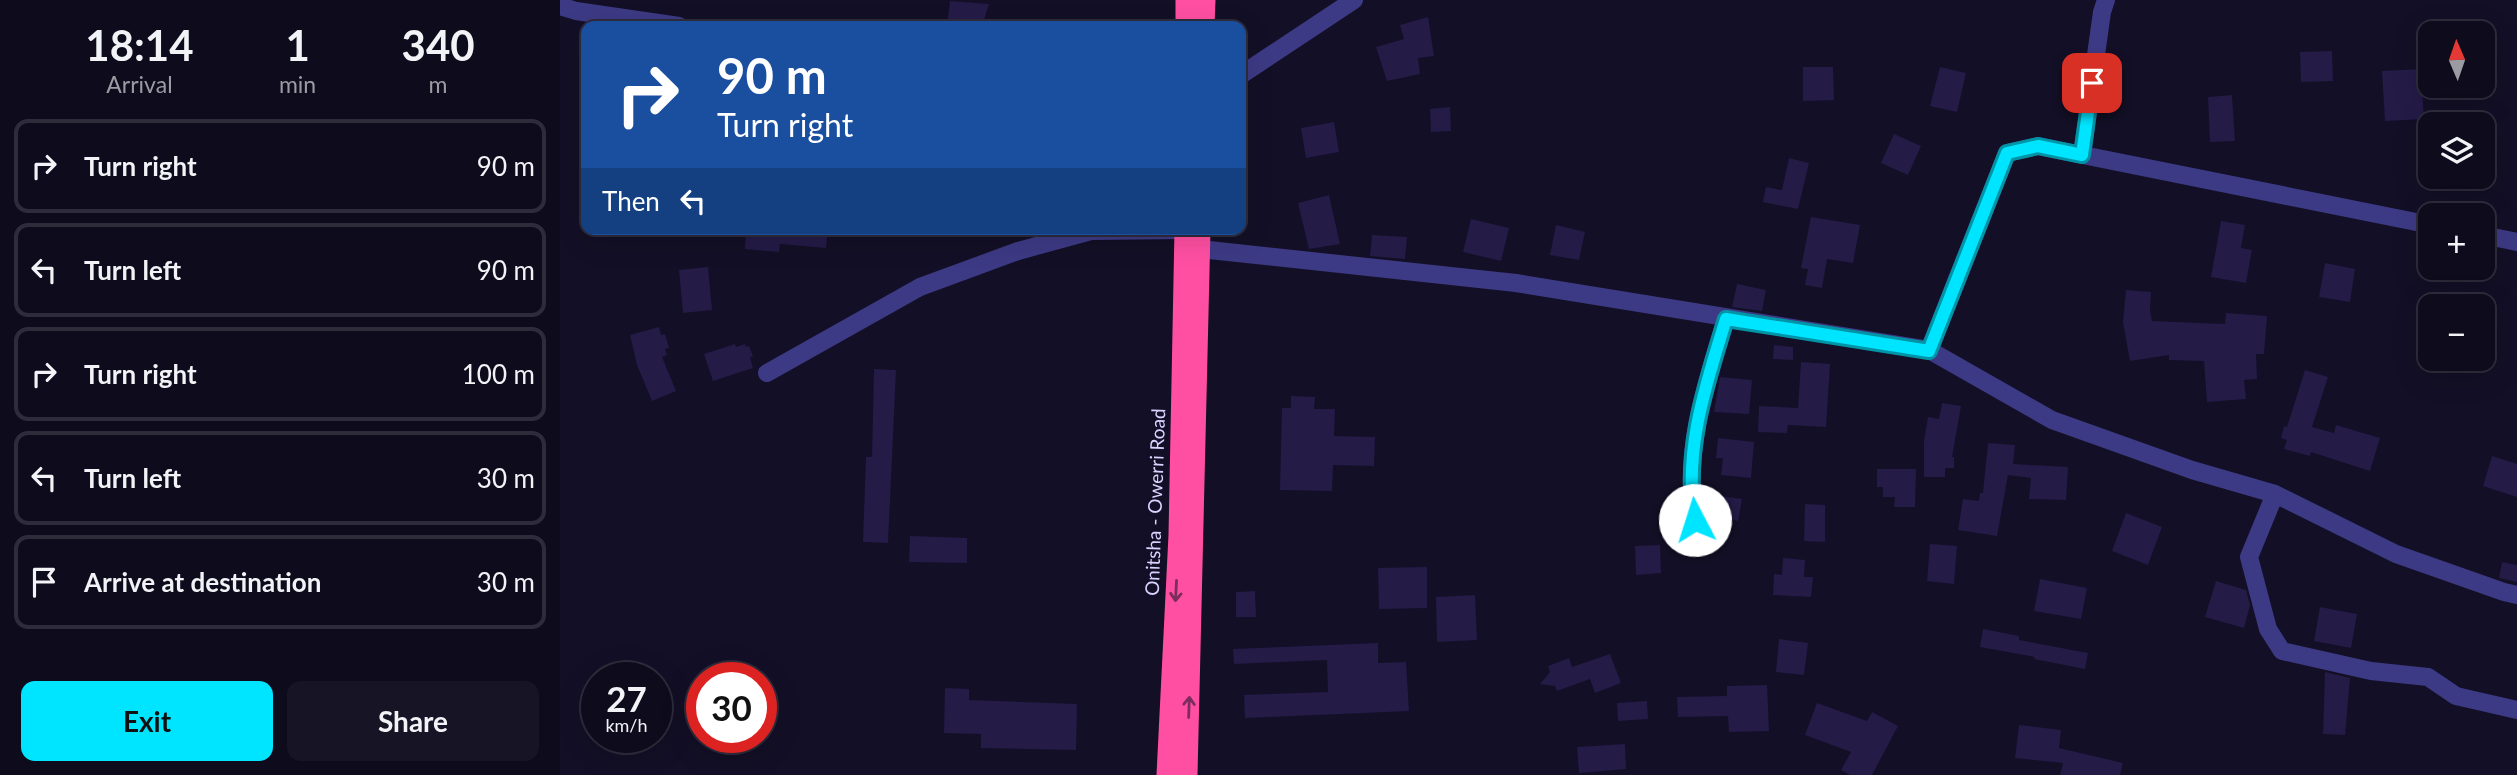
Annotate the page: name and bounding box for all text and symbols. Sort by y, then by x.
text: 18:14 [85,20,194,70]
text: 1 [285,20,310,70]
text: 340 [402,20,475,70]
north arrow [2418,21,2496,98]
map controls [2418,21,2495,371]
text: 90 m [717,46,827,104]
icon: right [602,49,693,140]
pin [2062,53,2122,113]
icon: arrive [2073,64,2111,102]
text: Arrival [106,70,173,98]
text: min [279,70,316,98]
text: m [429,70,448,98]
text: Turn right [717,105,853,144]
button: layers [2418,112,2495,189]
icon: right [25,147,63,185]
text: Turn right [84,150,197,182]
text: 90 m [477,150,535,182]
icon: left [674,182,712,220]
text: Then [602,185,660,217]
button: + [2418,203,2495,280]
icon: left [25,251,63,289]
text: Turn left [84,254,181,286]
text: 90 m [477,254,535,286]
button: − [2418,294,2495,371]
icon: right [25,355,63,393]
text: Turn right [84,358,197,390]
text: 100 m [462,358,535,390]
street label: Onitsha - Owerri Road [1140,408,1169,596]
icon: left [25,459,63,497]
text: Turn left [84,462,181,494]
text: 30 m [477,462,535,494]
position arrow [1658,483,1732,557]
icon: arrive [25,563,63,601]
text: Arrive at destination [84,566,321,598]
text: 30 m [477,566,535,598]
one-way arrow [1169,580,1182,603]
speed limit sign: 30 [686,662,777,753]
text: 27 [606,677,647,719]
button: Exit [21,681,273,761]
button: Share [287,681,539,761]
one-way arrow [1182,696,1196,719]
text: km/h [605,714,648,736]

